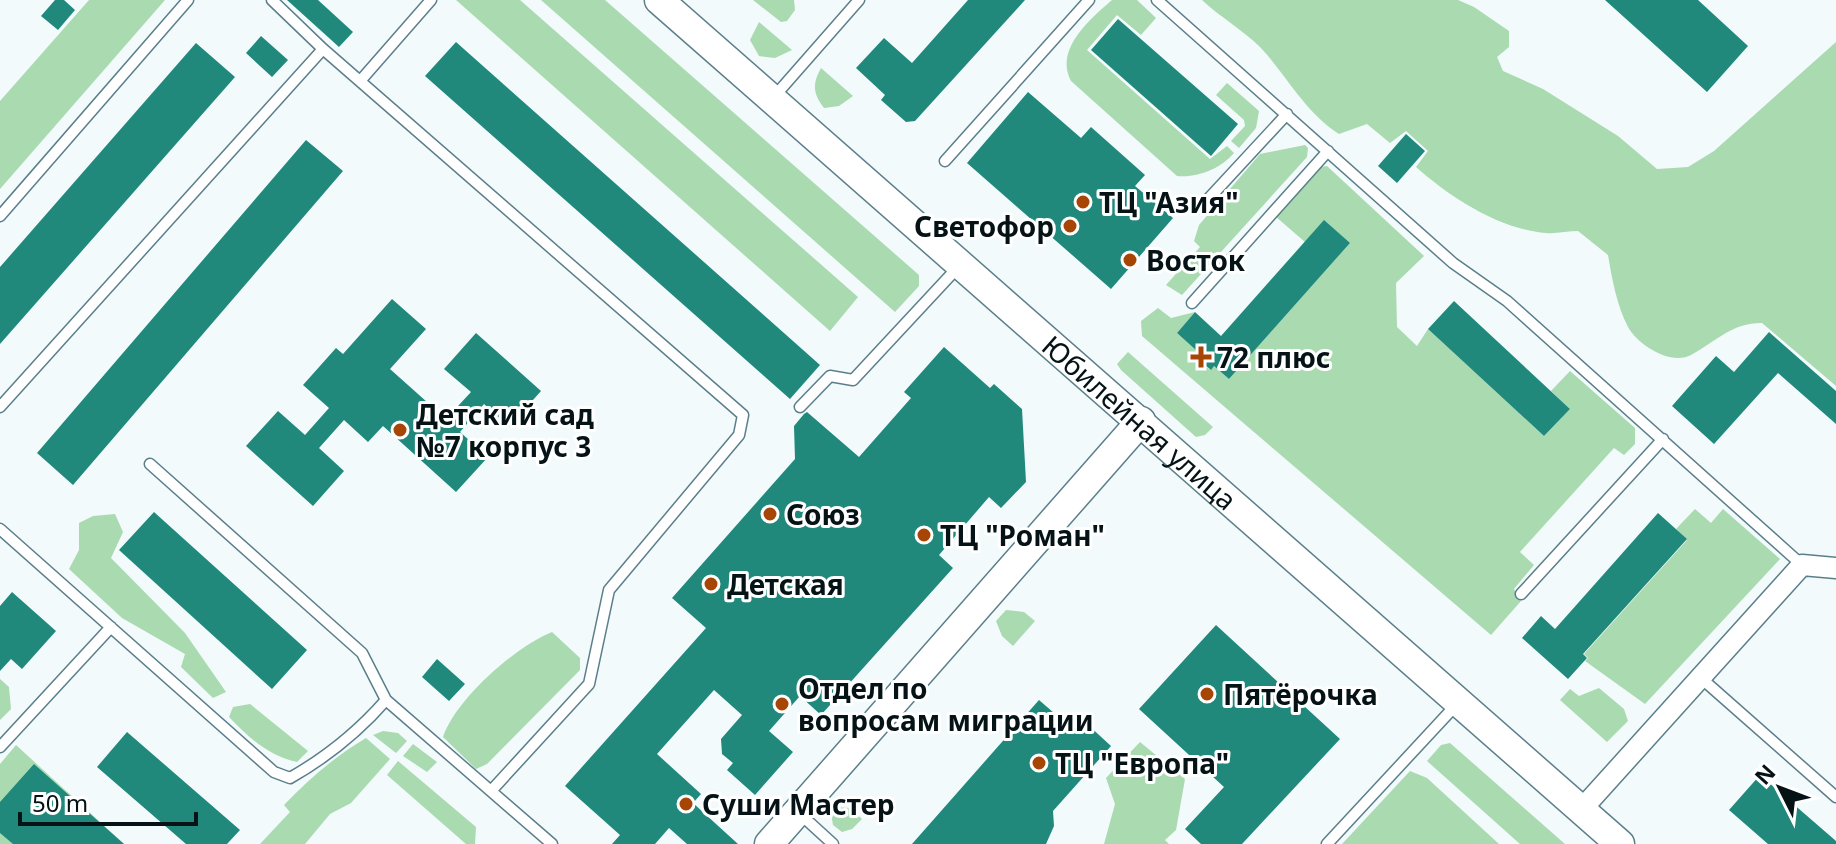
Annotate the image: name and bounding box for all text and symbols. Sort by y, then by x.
place label: ТЦ "Азия" [1099,183,1239,221]
marker: ТЦ "Азия" [1074,193,1092,211]
place label: Светофор [914,207,1054,245]
marker: Светофор [1061,217,1079,235]
place label: Восток [1146,241,1246,279]
marker: Восток [1121,251,1139,269]
street label: Юбилейная улица [1035,327,1245,518]
place label: 72 плюс [1217,338,1330,376]
marker: 72 плюс [1192,348,1210,366]
place label: Детский сад №7 корпус 3 [416,395,594,465]
marker: Детский сад №7 корпус 3 [391,421,409,439]
place label: Союз [786,495,860,533]
marker: Союз [761,505,779,523]
place label: ТЦ "Роман" [940,516,1105,554]
marker: ТЦ "Роман" [915,526,933,544]
place label: Детская [727,565,844,603]
marker: Детская [702,575,720,593]
place label: Отдел по вопросам миграции [798,669,1094,739]
place label: Пятёрочка [1223,675,1378,713]
marker: Пятёрочка [1198,685,1216,703]
marker: Отдел по вопросам миграции [773,695,791,713]
place label: ТЦ "Европа" [1055,744,1229,782]
north arrow [1740,748,1820,828]
marker: ТЦ "Европа" [1030,754,1048,772]
text: N [1747,757,1782,791]
scale bar [20,776,196,826]
place label: Суши Мастер [702,785,895,823]
text: 50 m [32,786,88,819]
marker: Суши Мастер [677,795,695,813]

